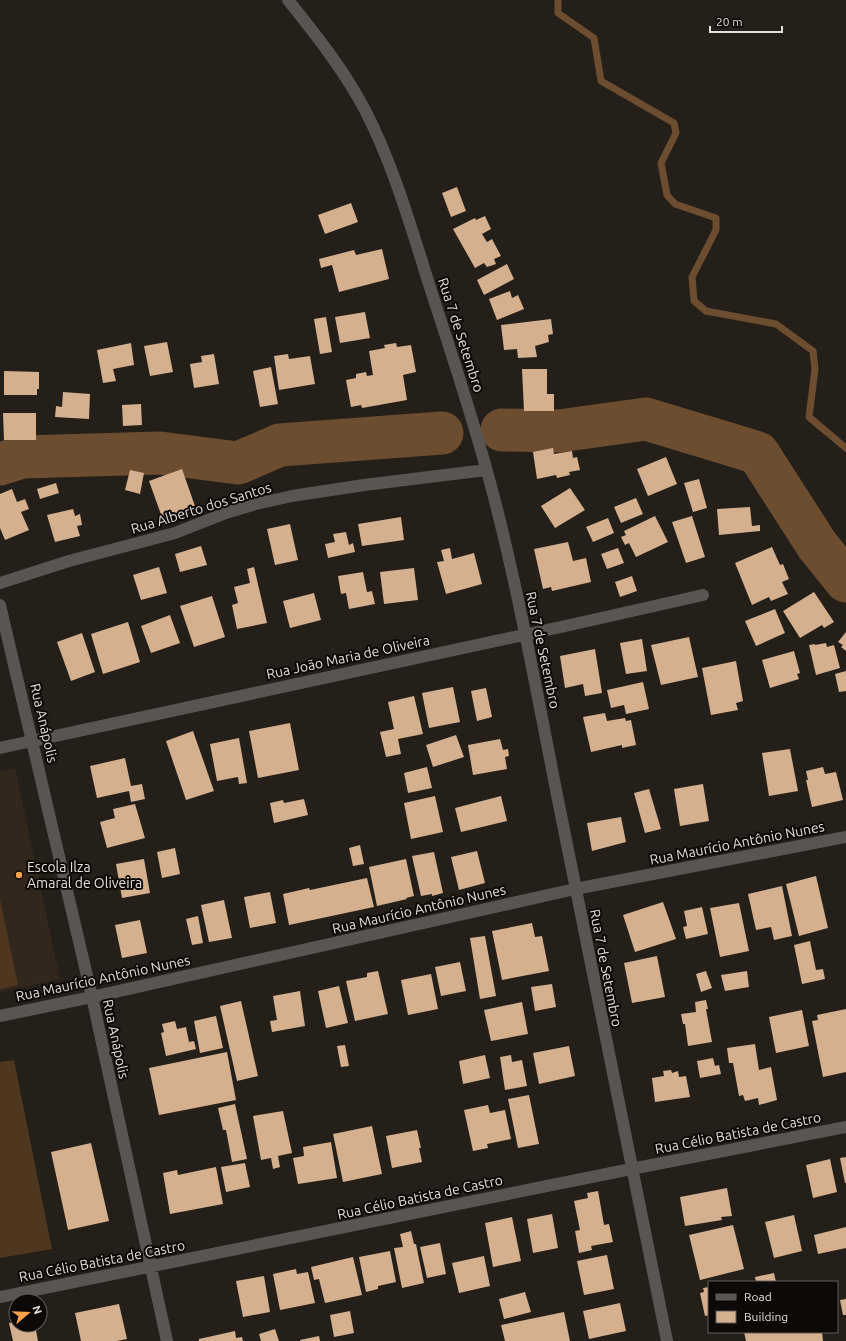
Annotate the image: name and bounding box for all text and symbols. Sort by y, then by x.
scale bar [710,8,782,34]
text: 20 m [716,15,743,28]
street label: Rua 7 de Setembro [435,276,487,394]
street label: Rua Alberto dos Santos [129,479,273,537]
street label: Rua 7 de Setembro [523,590,563,710]
street label: Rua João Maria de Oliveira [265,632,431,682]
street label: Rua Anápolis [27,682,61,764]
street label: Rua Maurício Antônio Nunes [648,818,826,868]
place label: Escola Ilza Amaral de Oliveira [27,859,142,891]
marker: Escola Ilza Amaral de Oliveira [14,870,24,880]
street label: Rua Maurício Antônio Nunes [331,881,507,937]
street label: Rua 7 de Setembro [587,908,625,1028]
street label: Rua Maurício Antônio Nunes [14,952,192,1004]
street label: Rua Anápolis [100,998,132,1080]
street label: Rua Célio Batista de Castro [654,1109,822,1157]
street label: Rua Célio Batista de Castro [336,1172,504,1222]
street label: Rua Célio Batista de Castro [18,1237,186,1285]
legend [708,1281,838,1333]
text: Road [744,1290,772,1303]
north arrow [8,1293,48,1333]
text: N [30,1304,44,1316]
text: Building [744,1310,788,1323]

